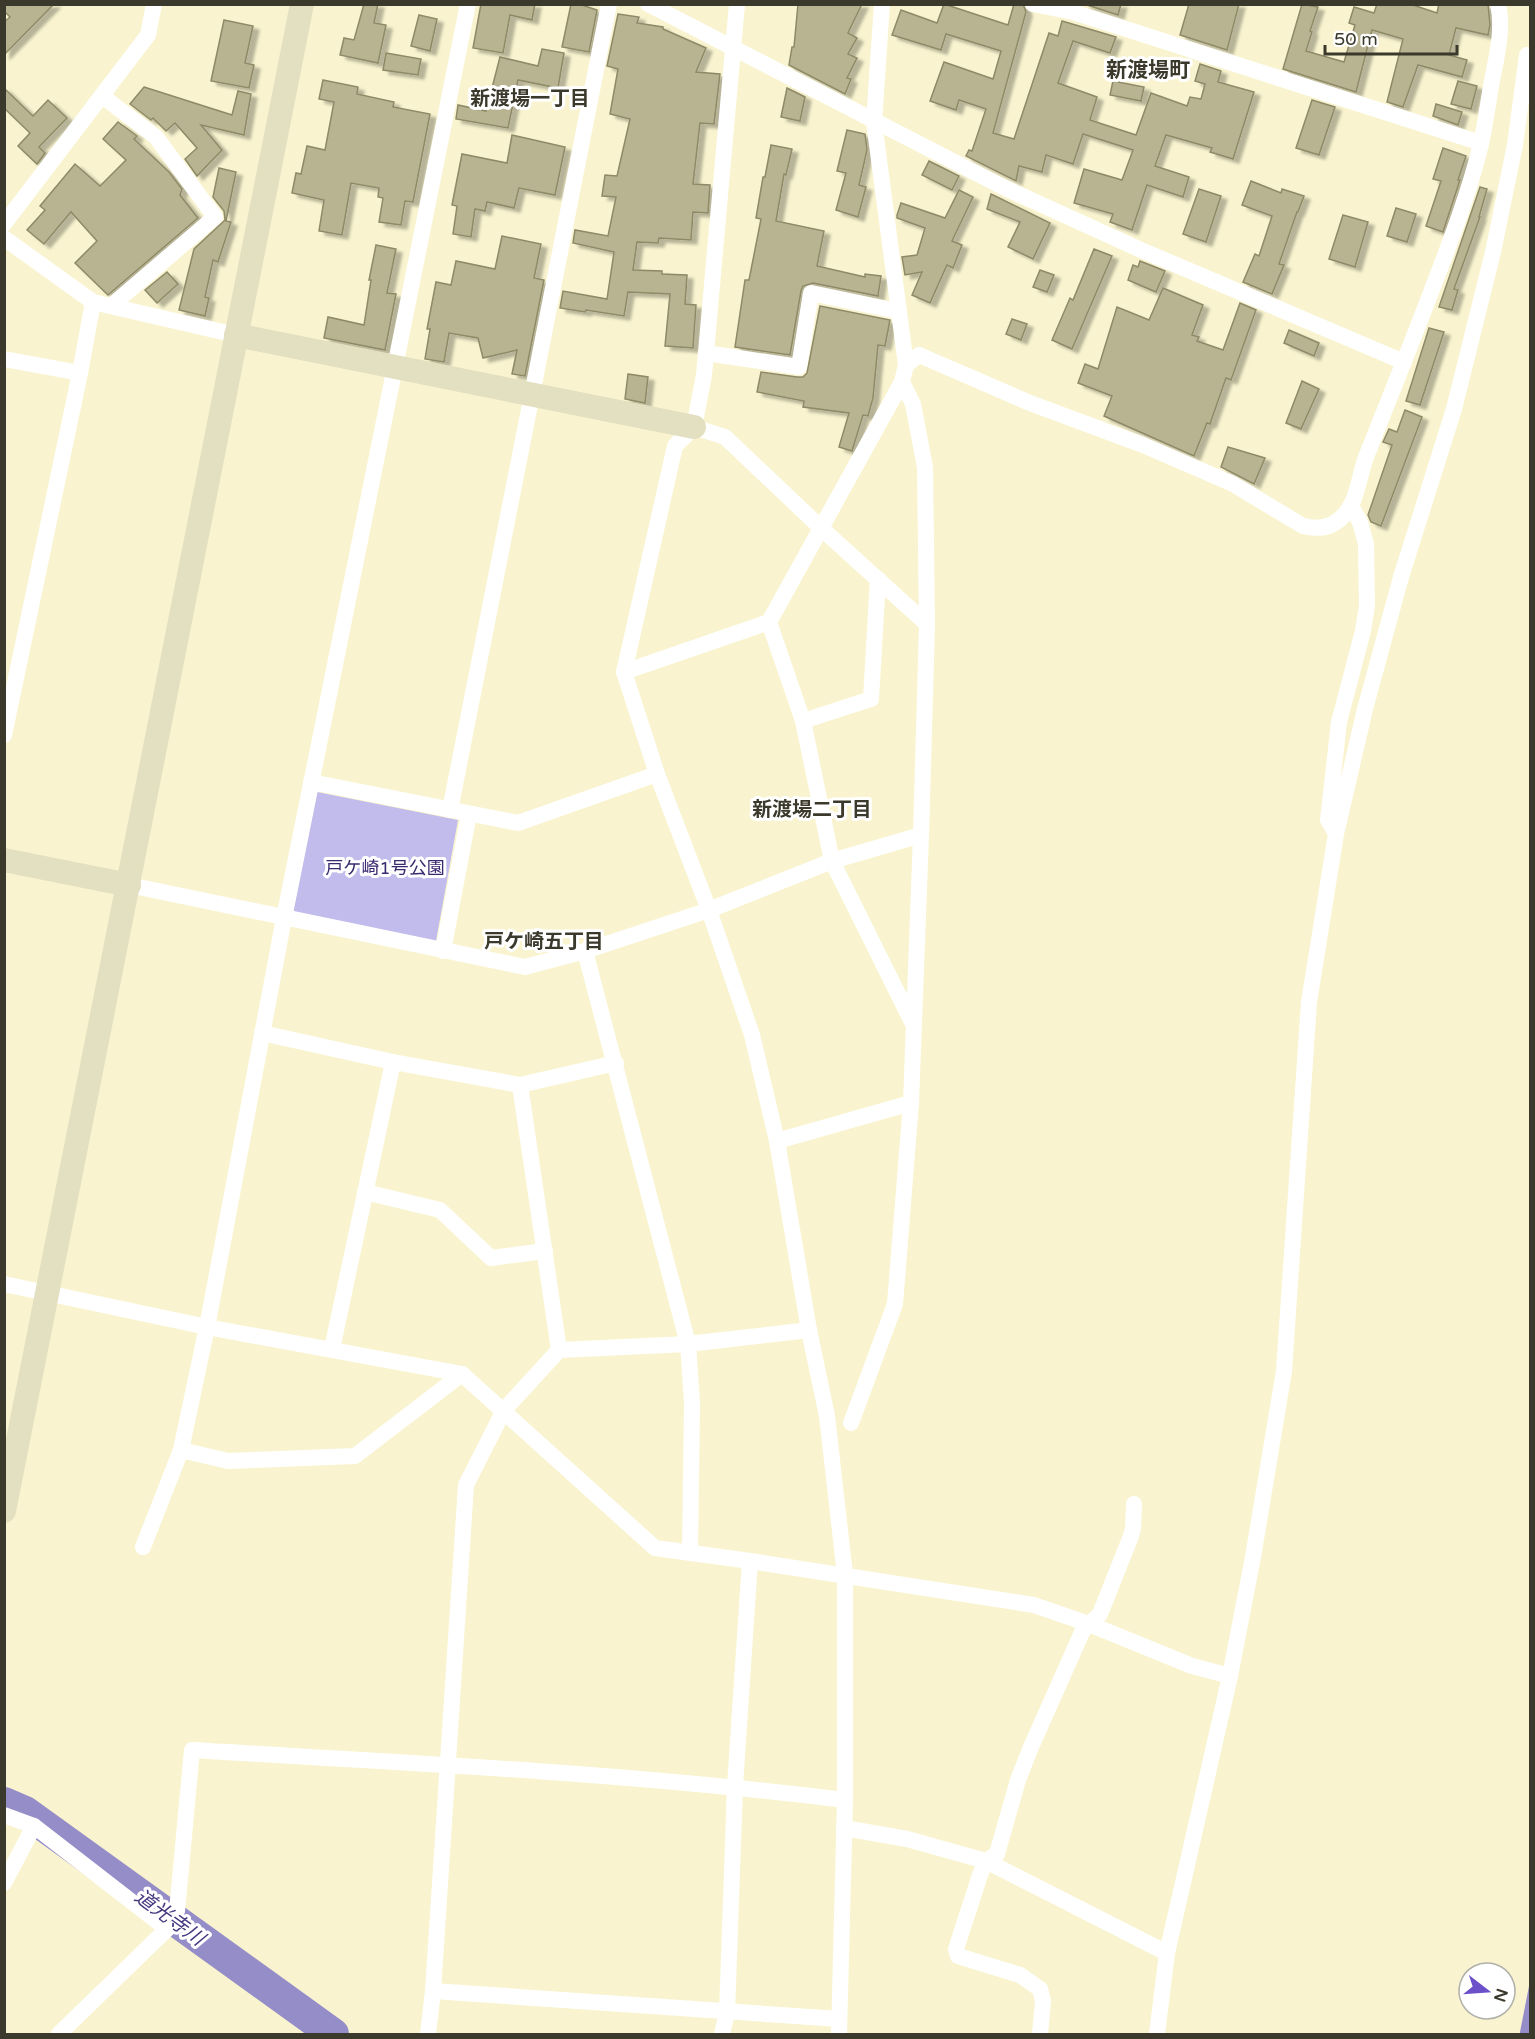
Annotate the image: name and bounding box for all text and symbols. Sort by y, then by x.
scale bar [1325,18,1457,56]
text: 50 m [1334,28,1378,50]
district label: 新渡場町 [1106,58,1190,83]
district label: 新渡場一丁目 [470,87,590,111]
district label: 新渡場二丁目 [752,798,872,822]
park label: 戸ケ崎1号公園 [325,857,445,879]
district label: 戸ケ崎五丁目 [484,930,604,954]
water label: 道光寺川 [130,1885,210,1952]
north arrow [1457,1961,1517,2021]
text: N [1489,1986,1512,2004]

